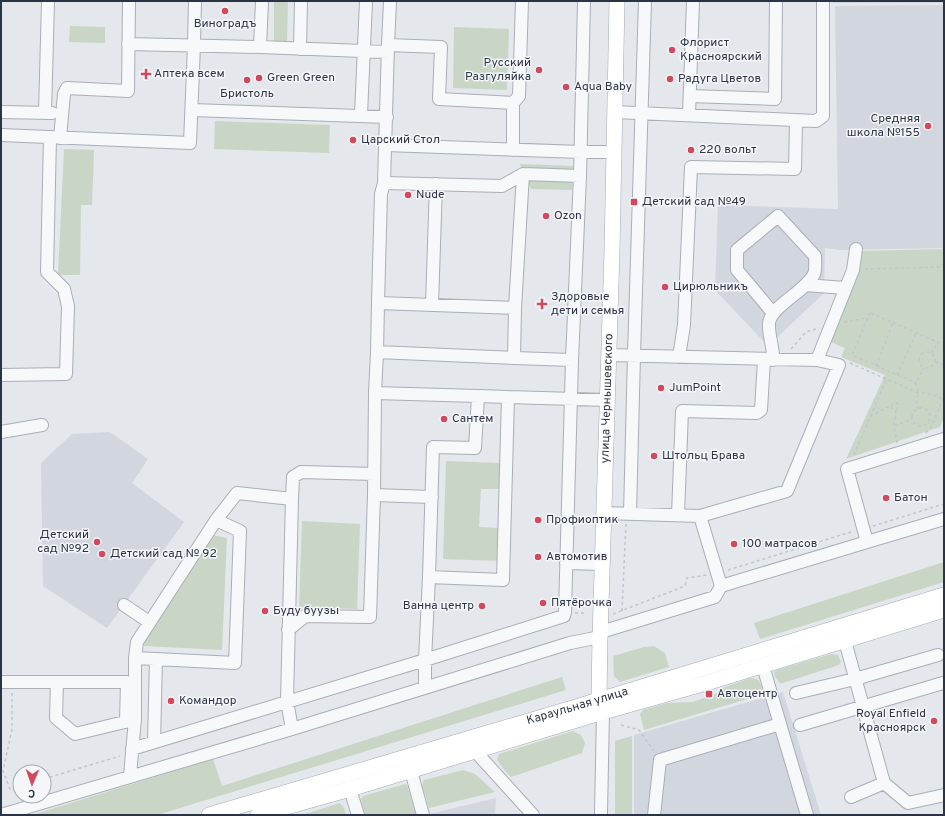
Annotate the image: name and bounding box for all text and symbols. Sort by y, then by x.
marker: Виноградъ [220,6,230,16]
place label: Виноградъ [194,16,256,32]
place label: Флорист Красноярский [680,35,762,65]
marker: Флорист Красноярский [667,45,677,55]
place label: Русский Разгуляйка [465,55,531,85]
marker: Русский Разгуляйка [534,65,544,75]
place label: Аптека всем [154,66,225,82]
marker: Аптека всем [141,69,151,79]
place label: Green Green [267,70,335,86]
place label: Радуга Цветов [678,71,761,87]
marker: Green Green [254,73,264,83]
marker: Радуга Цветов [665,74,675,84]
marker: Бристоль [242,75,252,85]
place label: Aqua Baby [574,79,632,95]
marker: Aqua Baby [561,82,571,92]
place label: Бристоль [220,86,274,102]
place label: Средняя школа №155 [847,111,920,141]
marker: Средняя школа №155 [923,121,933,131]
place label: Царский Стол [361,132,440,148]
marker: Царский Стол [348,135,358,145]
place label: 220 вольт [699,142,757,158]
marker: 220 вольт [686,145,696,155]
place label: Nude [416,187,444,203]
marker: Nude [403,190,413,200]
place label: Детский сад №49 [642,194,746,210]
marker: Детский сад №49 [629,197,639,207]
place label: Ozon [554,208,582,224]
marker: Ozon [541,211,551,221]
place label: Цирюльникъ [673,279,748,295]
marker: Цирюльникъ [660,282,670,292]
place label: Здоровые дети и семья [551,289,624,319]
marker: Здоровые дети и семья [536,298,548,310]
street label: улица Чернышевского [597,333,617,464]
place label: JumPoint [669,380,721,396]
marker: JumPoint [656,383,666,393]
place label: Сантем [452,411,493,427]
marker: Сантем [439,414,449,424]
place label: Штольц Брава [662,448,745,464]
marker: Штольц Брава [649,451,659,461]
place label: Батон [894,490,928,506]
marker: Батон [881,493,891,503]
place label: Профиоптик [546,512,618,528]
marker: Профиоптик [533,515,543,525]
place label: Детский сад №92 [37,527,89,557]
place label: 100 матрасов [742,536,817,552]
marker: Детский сад №92 [92,537,102,547]
marker: 100 матрасов [729,539,739,549]
place label: Детский сад № 92 [110,546,217,562]
marker: Детский сад № 92 [97,549,107,559]
place label: Автомотив [546,549,607,565]
marker: Автомотив [533,552,543,562]
place label: Пятёрочка [551,595,612,611]
place label: Ванна центр [403,598,474,614]
marker: Пятёрочка [538,598,548,608]
marker: Ванна центр [477,601,487,611]
place label: Буду буузы [273,603,339,619]
marker: Буду буузы [260,606,270,616]
street label: Караульная улица [525,684,630,729]
place label: Автоцентр [717,686,778,702]
marker: Автоцентр [704,689,714,699]
place label: Командор [179,693,237,709]
marker: Командор [166,696,176,706]
place label: Royal Enfield Красноярск [856,706,926,736]
marker: Royal Enfield Красноярск [929,716,939,726]
north arrow [12,764,52,804]
text: С [28,786,35,800]

